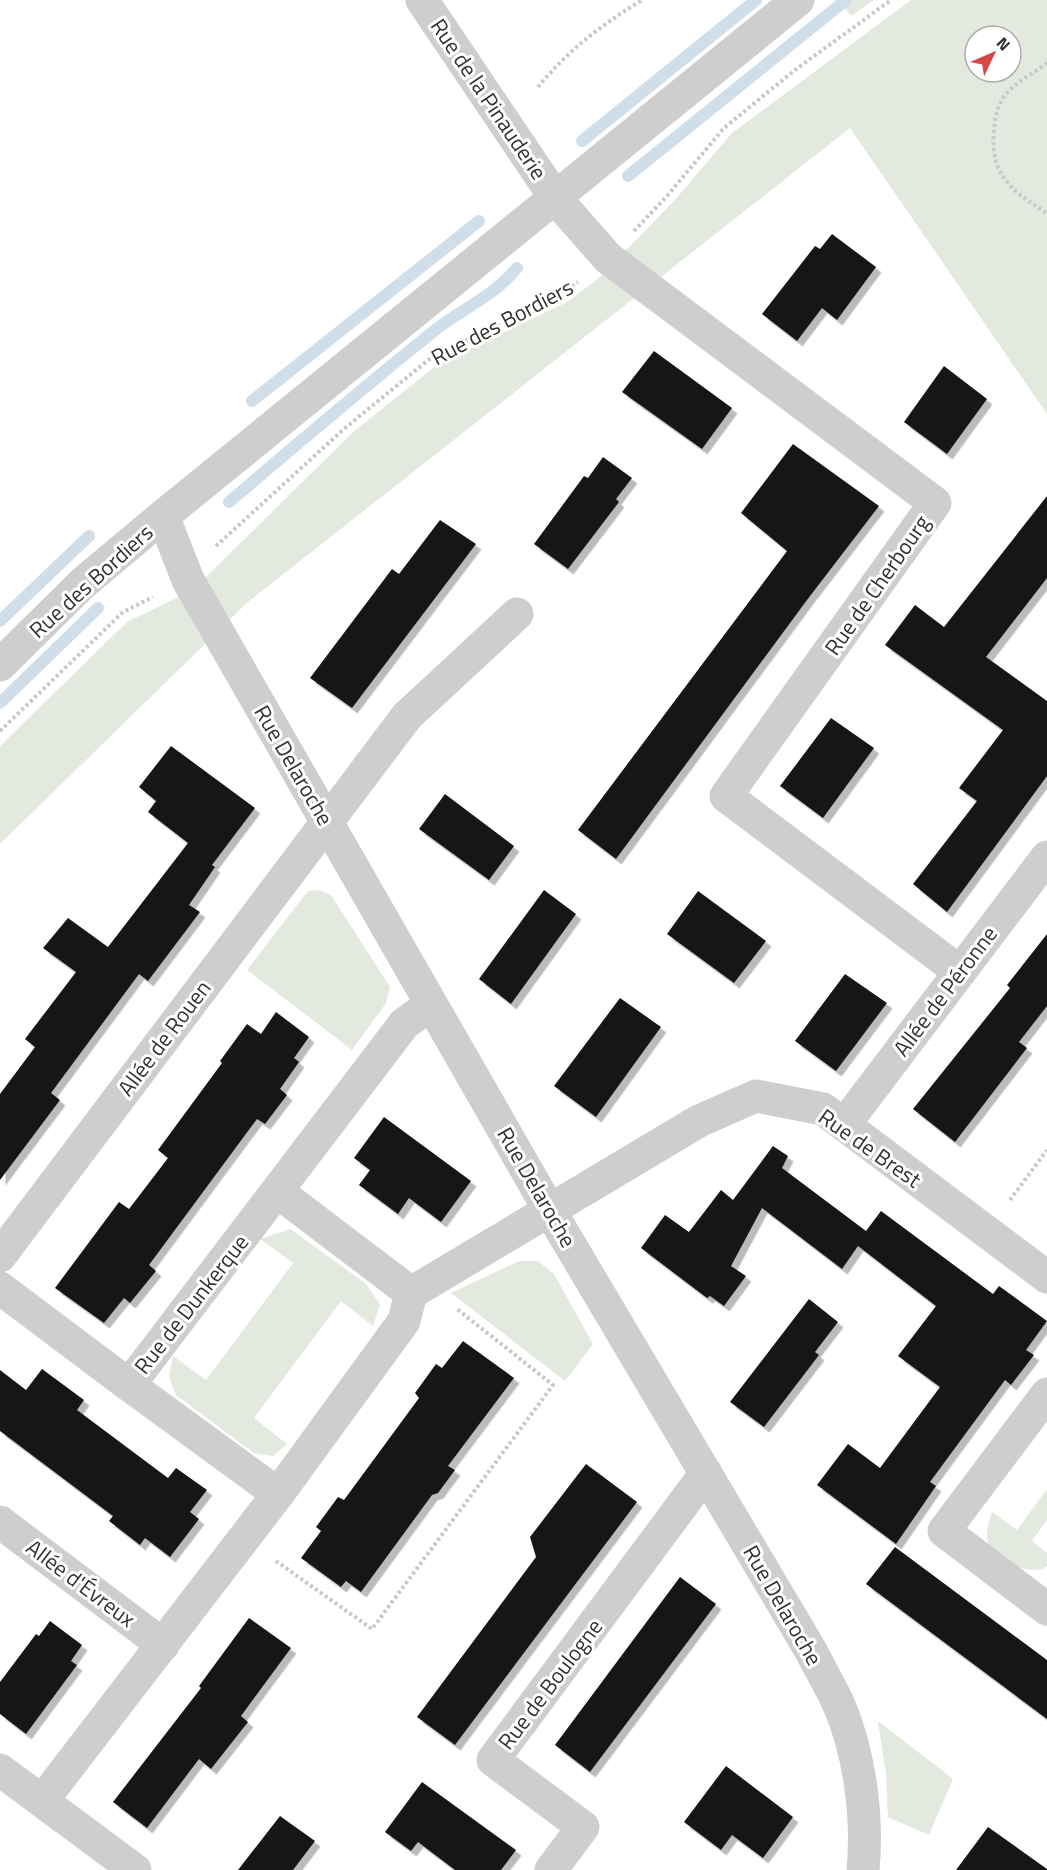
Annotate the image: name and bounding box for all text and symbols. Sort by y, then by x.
street label: Rue de la Pinauderie [422,11,556,187]
north arrow [963,24,1023,84]
text: N [991,31,1016,56]
street label: Rue des Bordiers [425,270,579,374]
street label: Rue de Cherbourg [816,508,938,662]
street label: Rue des Bordiers [21,516,161,646]
street label: Rue Delaroche [246,698,342,832]
street label: Allée de Péronne [885,919,1005,1063]
street label: Allée de Rouen [109,973,219,1103]
street label: Rue de Brest [812,1100,929,1196]
street label: Rue Delaroche [489,1120,585,1254]
street label: Rue de Dunkerque [125,1227,257,1381]
street label: Allée d'Évreux [19,1531,143,1635]
street label: Rue Delaroche [735,1538,831,1672]
street label: Rue de Boulogne [489,1611,611,1757]

